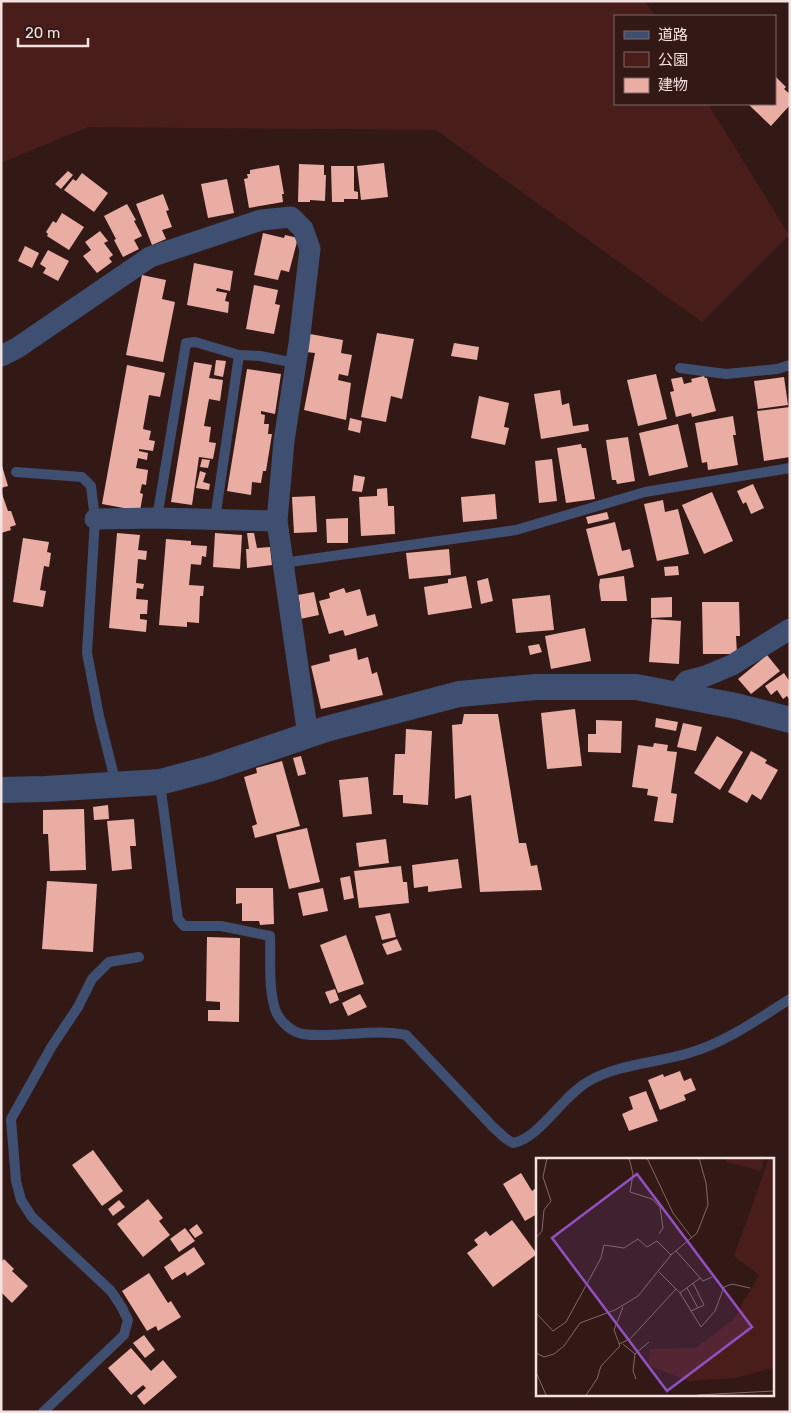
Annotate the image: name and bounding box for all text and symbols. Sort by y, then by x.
scale bar [18,15,88,47]
legend [614,15,776,105]
text: 20 m [25,24,60,42]
text: 道路 [658,26,688,44]
text: 公園 [658,51,688,69]
text: 建物 [658,76,688,94]
inset map [536,1158,774,1396]

